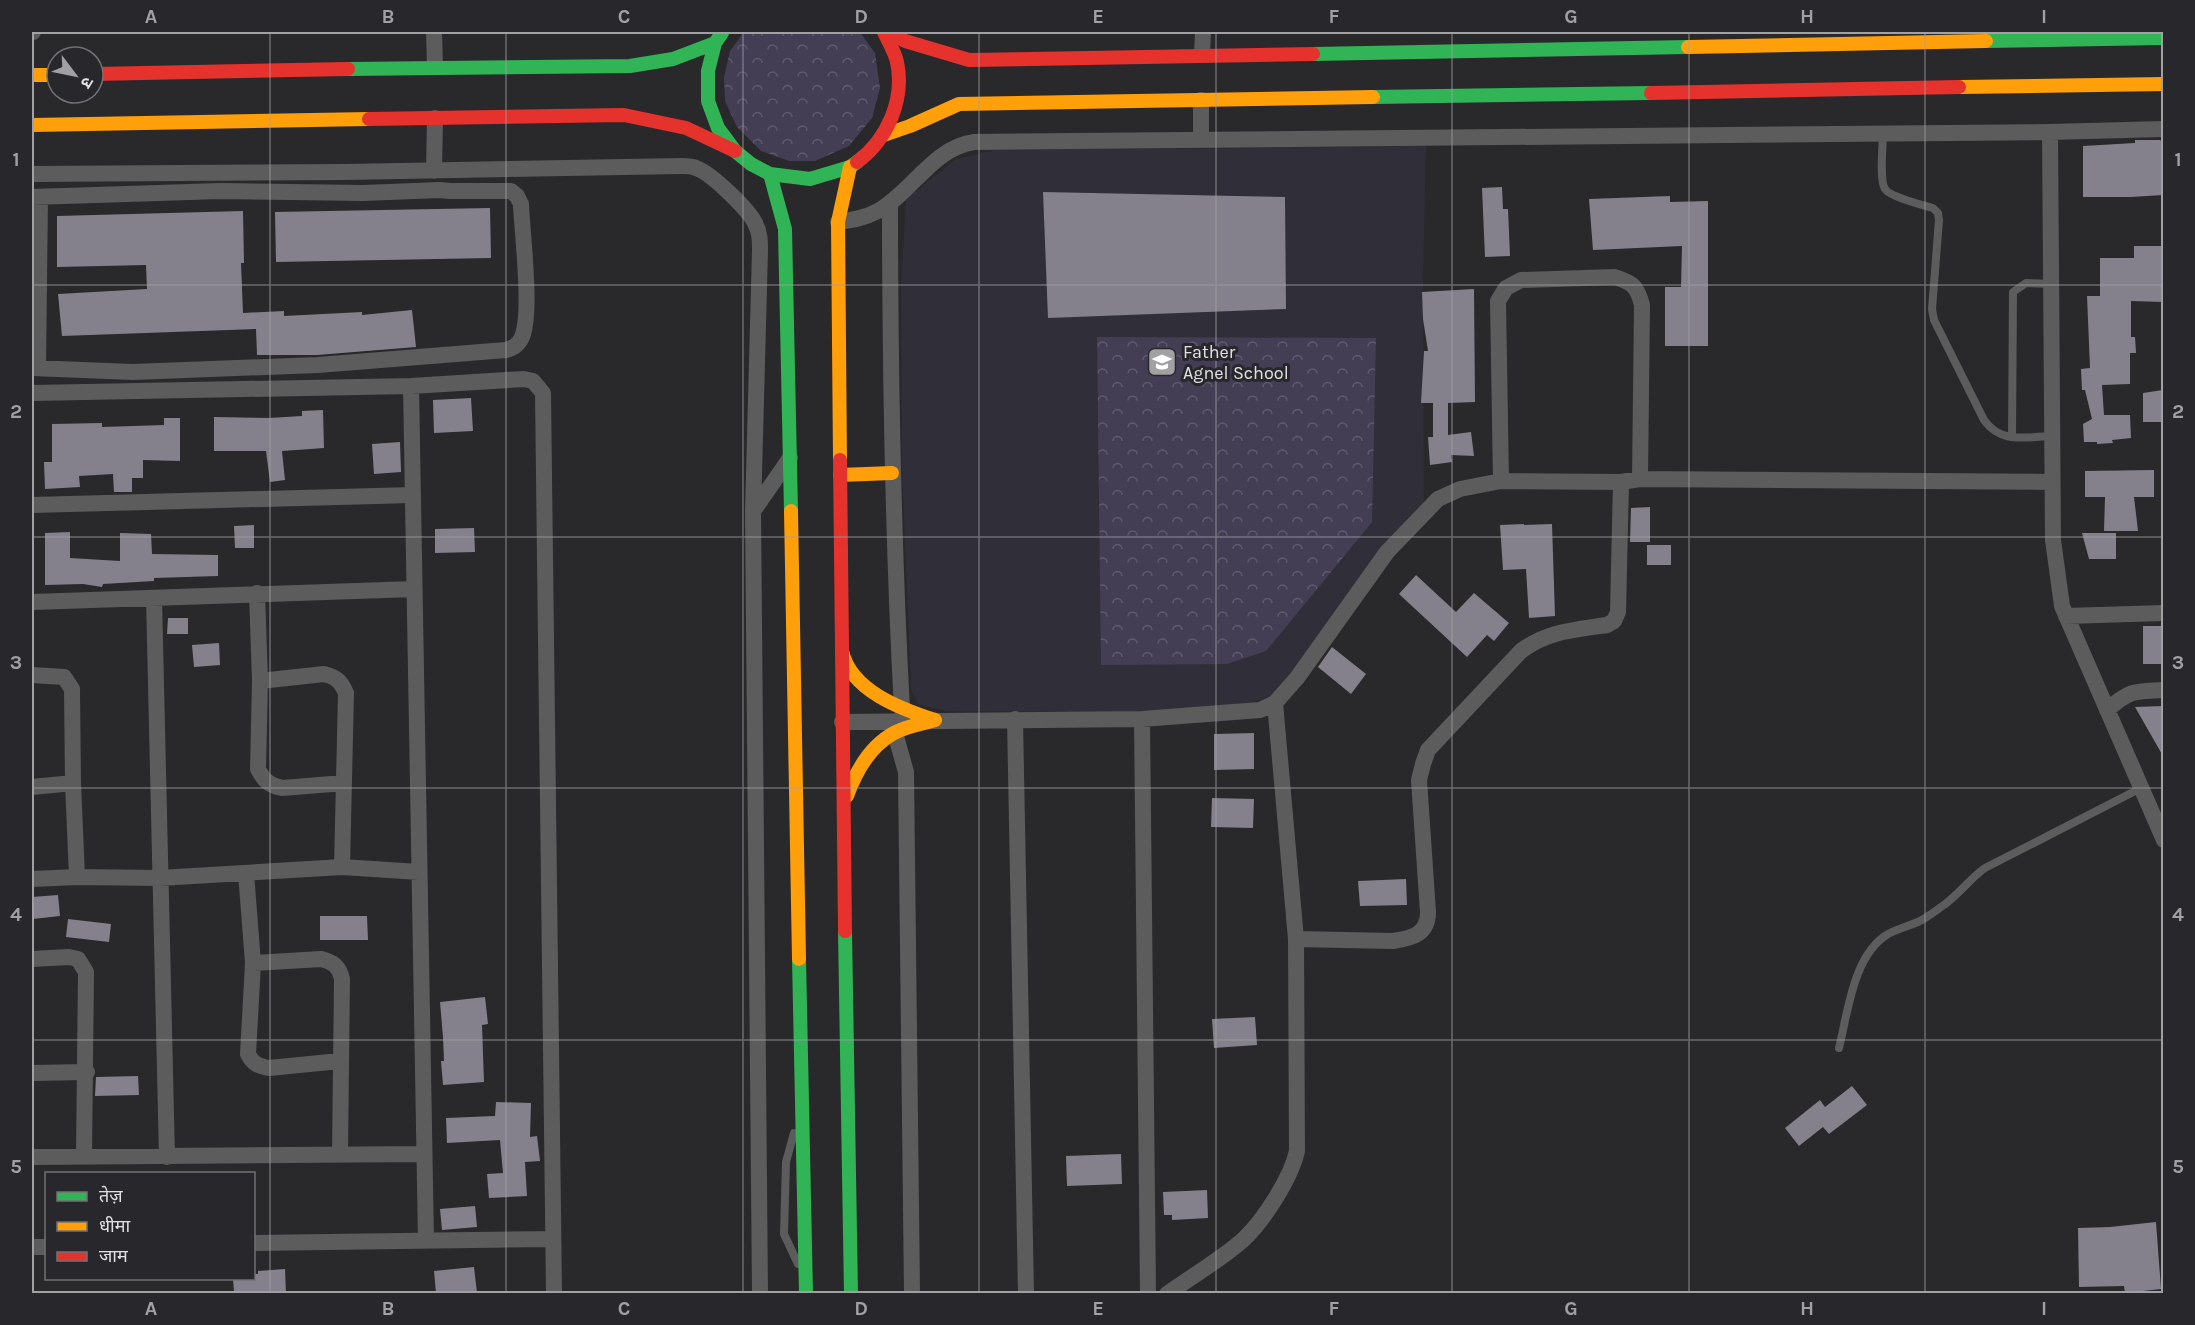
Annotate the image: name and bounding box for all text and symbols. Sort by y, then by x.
text: A [145,5,158,28]
text: B [382,5,394,28]
text: C [618,5,630,28]
text: D [854,5,868,28]
text: E [1092,5,1104,28]
text: F [1329,5,1340,28]
text: G [1564,5,1578,28]
text: H [1800,5,1814,28]
text: I [2041,5,2047,28]
north arrow [45,45,105,105]
text: उ [76,74,98,92]
text: 1 [12,148,20,171]
text: 1 [2174,148,2182,171]
place label: Father Agnel School [1183,341,1289,384]
school or university icon: Father Agnel School [1146,346,1178,378]
text: 2 [10,400,22,423]
text: 2 [2172,400,2184,423]
text: 3 [10,651,22,674]
text: 3 [2172,651,2184,674]
text: 4 [10,903,22,926]
text: 4 [2172,903,2184,926]
text: 5 [10,1155,22,1178]
text: 5 [2172,1155,2184,1178]
legend [45,1172,255,1280]
text: तेज़ [99,1185,123,1207]
text: धीमा [99,1215,130,1237]
text: जाम [99,1245,129,1267]
text: A [145,1297,158,1320]
text: B [382,1297,394,1320]
text: C [618,1297,630,1320]
text: D [854,1297,868,1320]
text: E [1092,1297,1104,1320]
text: F [1329,1297,1340,1320]
text: G [1564,1297,1578,1320]
text: H [1800,1297,1814,1320]
text: I [2041,1297,2047,1320]

